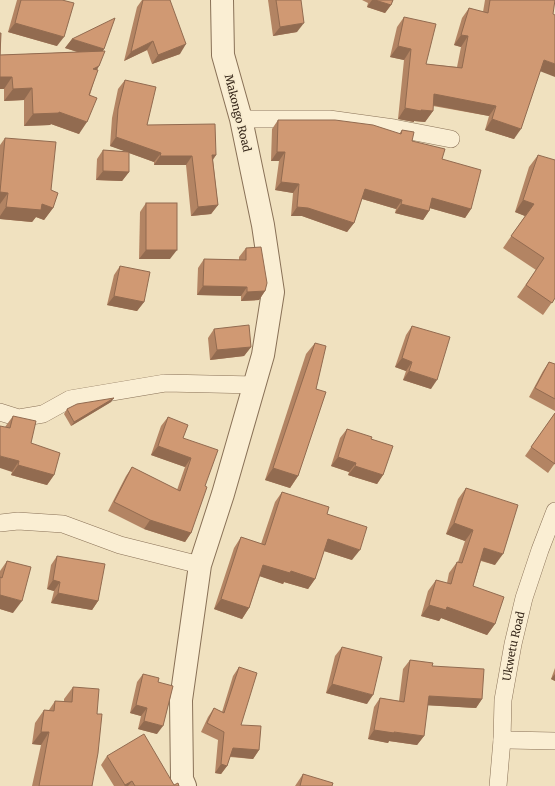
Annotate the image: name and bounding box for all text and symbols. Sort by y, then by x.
street label: Makongo Road [222,73,254,154]
street label: Ukwetu Road [500,610,528,682]

